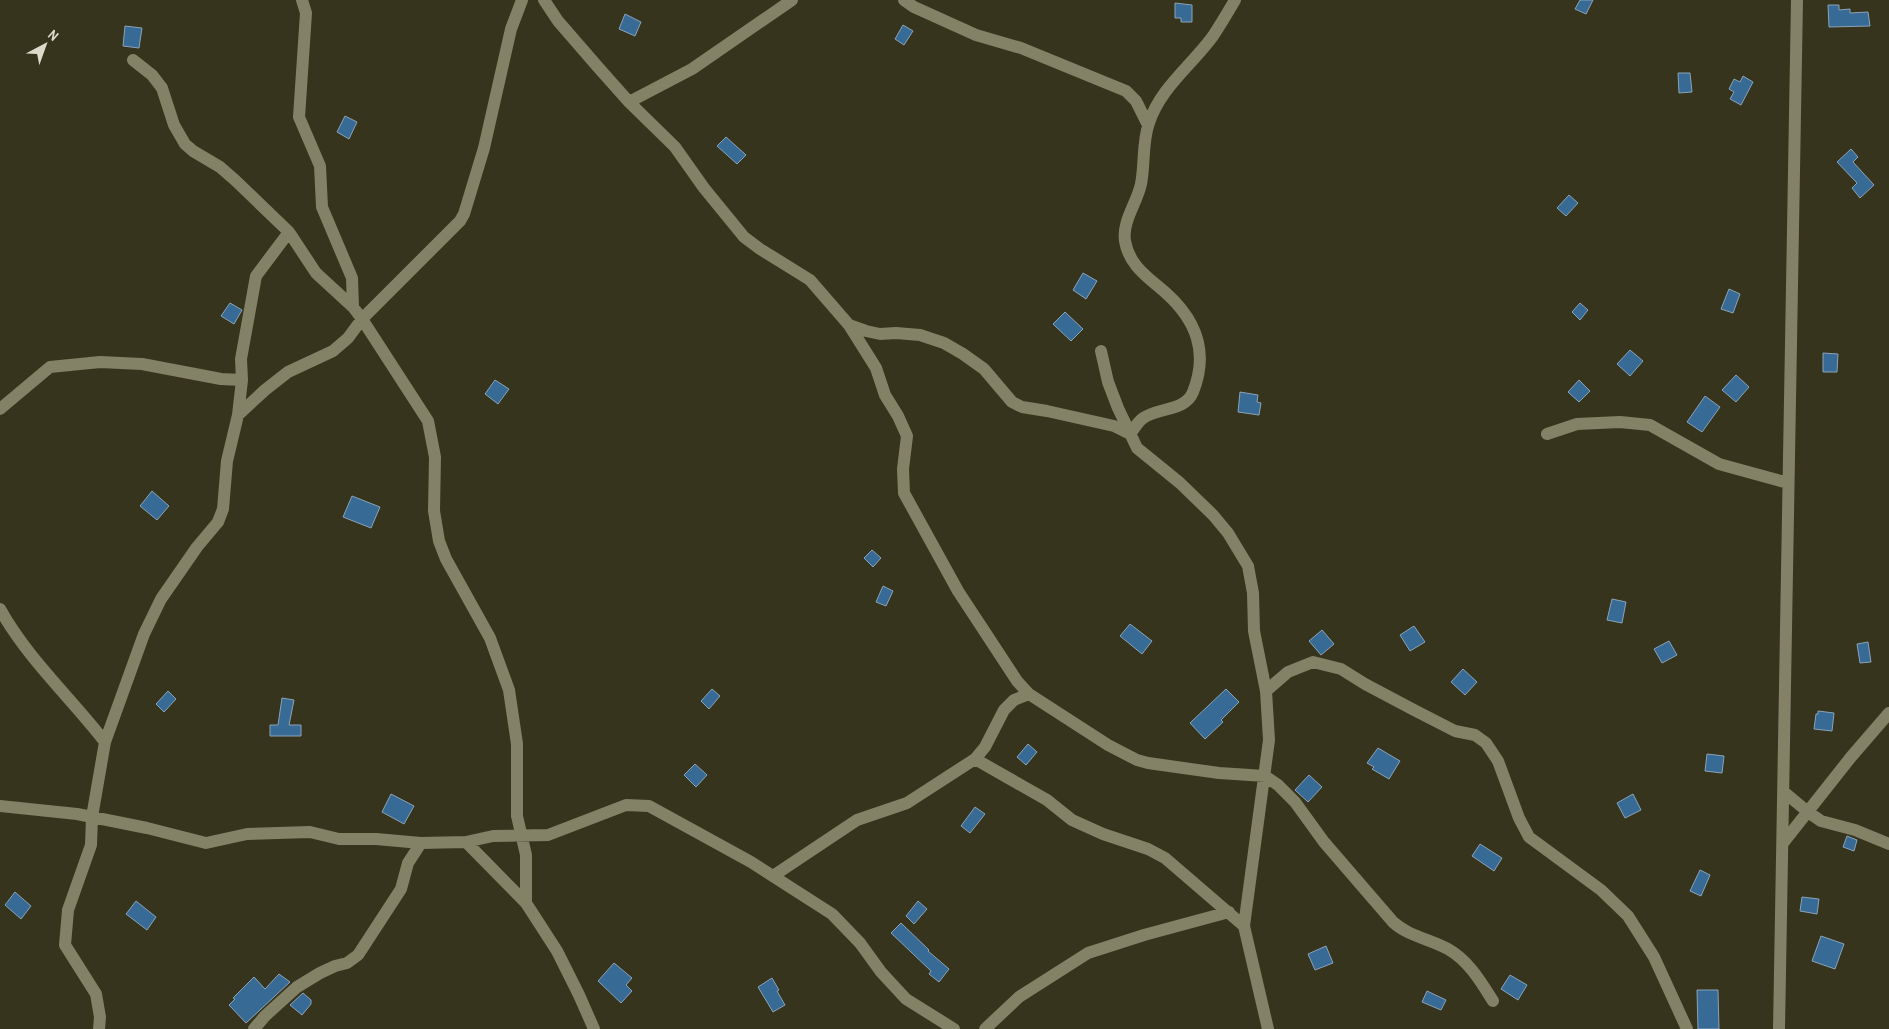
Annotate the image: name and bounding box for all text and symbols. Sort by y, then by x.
north arrow [20,20,70,70]
text: N [44,26,63,45]

